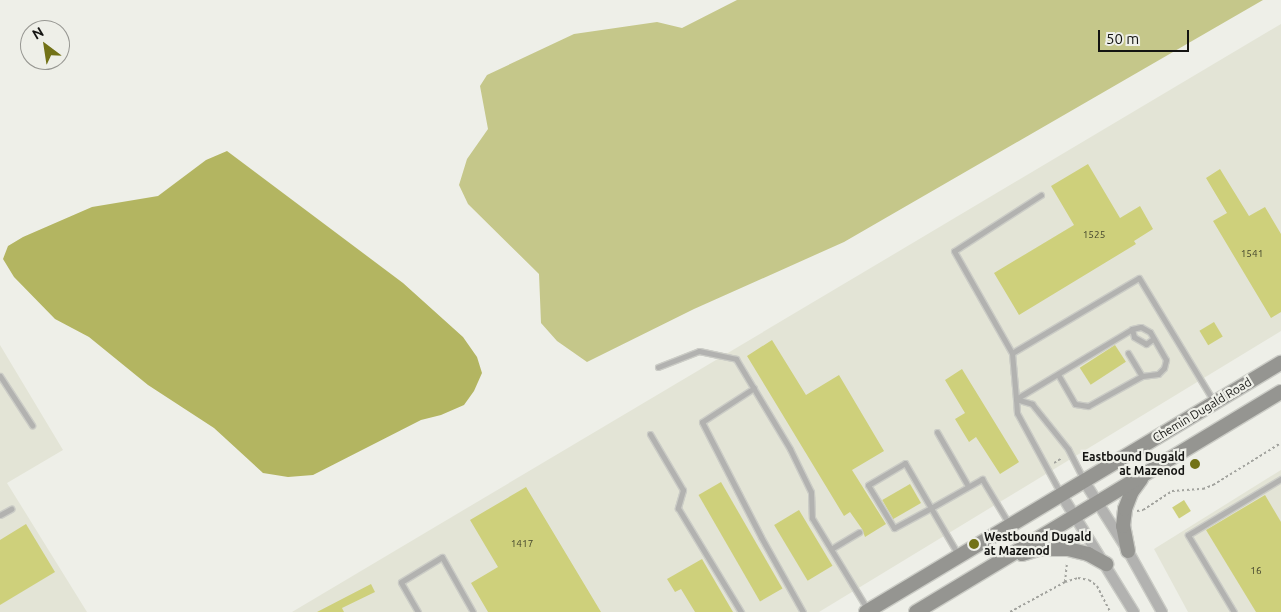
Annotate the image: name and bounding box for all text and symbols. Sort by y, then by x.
north arrow [20,20,70,70]
scale bar [1101,20,1192,52]
text: N [29,23,46,43]
text: 50 m [1106,30,1139,47]
house number: 1525 [1083,229,1105,241]
house number: 1541 [1241,248,1263,260]
street label: Chemin Dugald Road [1150,375,1254,445]
place label: Eastbound Dugald at Mazenod [1082,450,1185,478]
marker: Eastbound Dugald at Mazenod [1189,458,1201,470]
place label: Westbound Dugald at Mazenod [984,530,1091,558]
house number: 1417 [511,538,533,550]
marker: Westbound Dugald at Mazenod [968,538,980,550]
house number: 16 [1250,565,1262,577]

